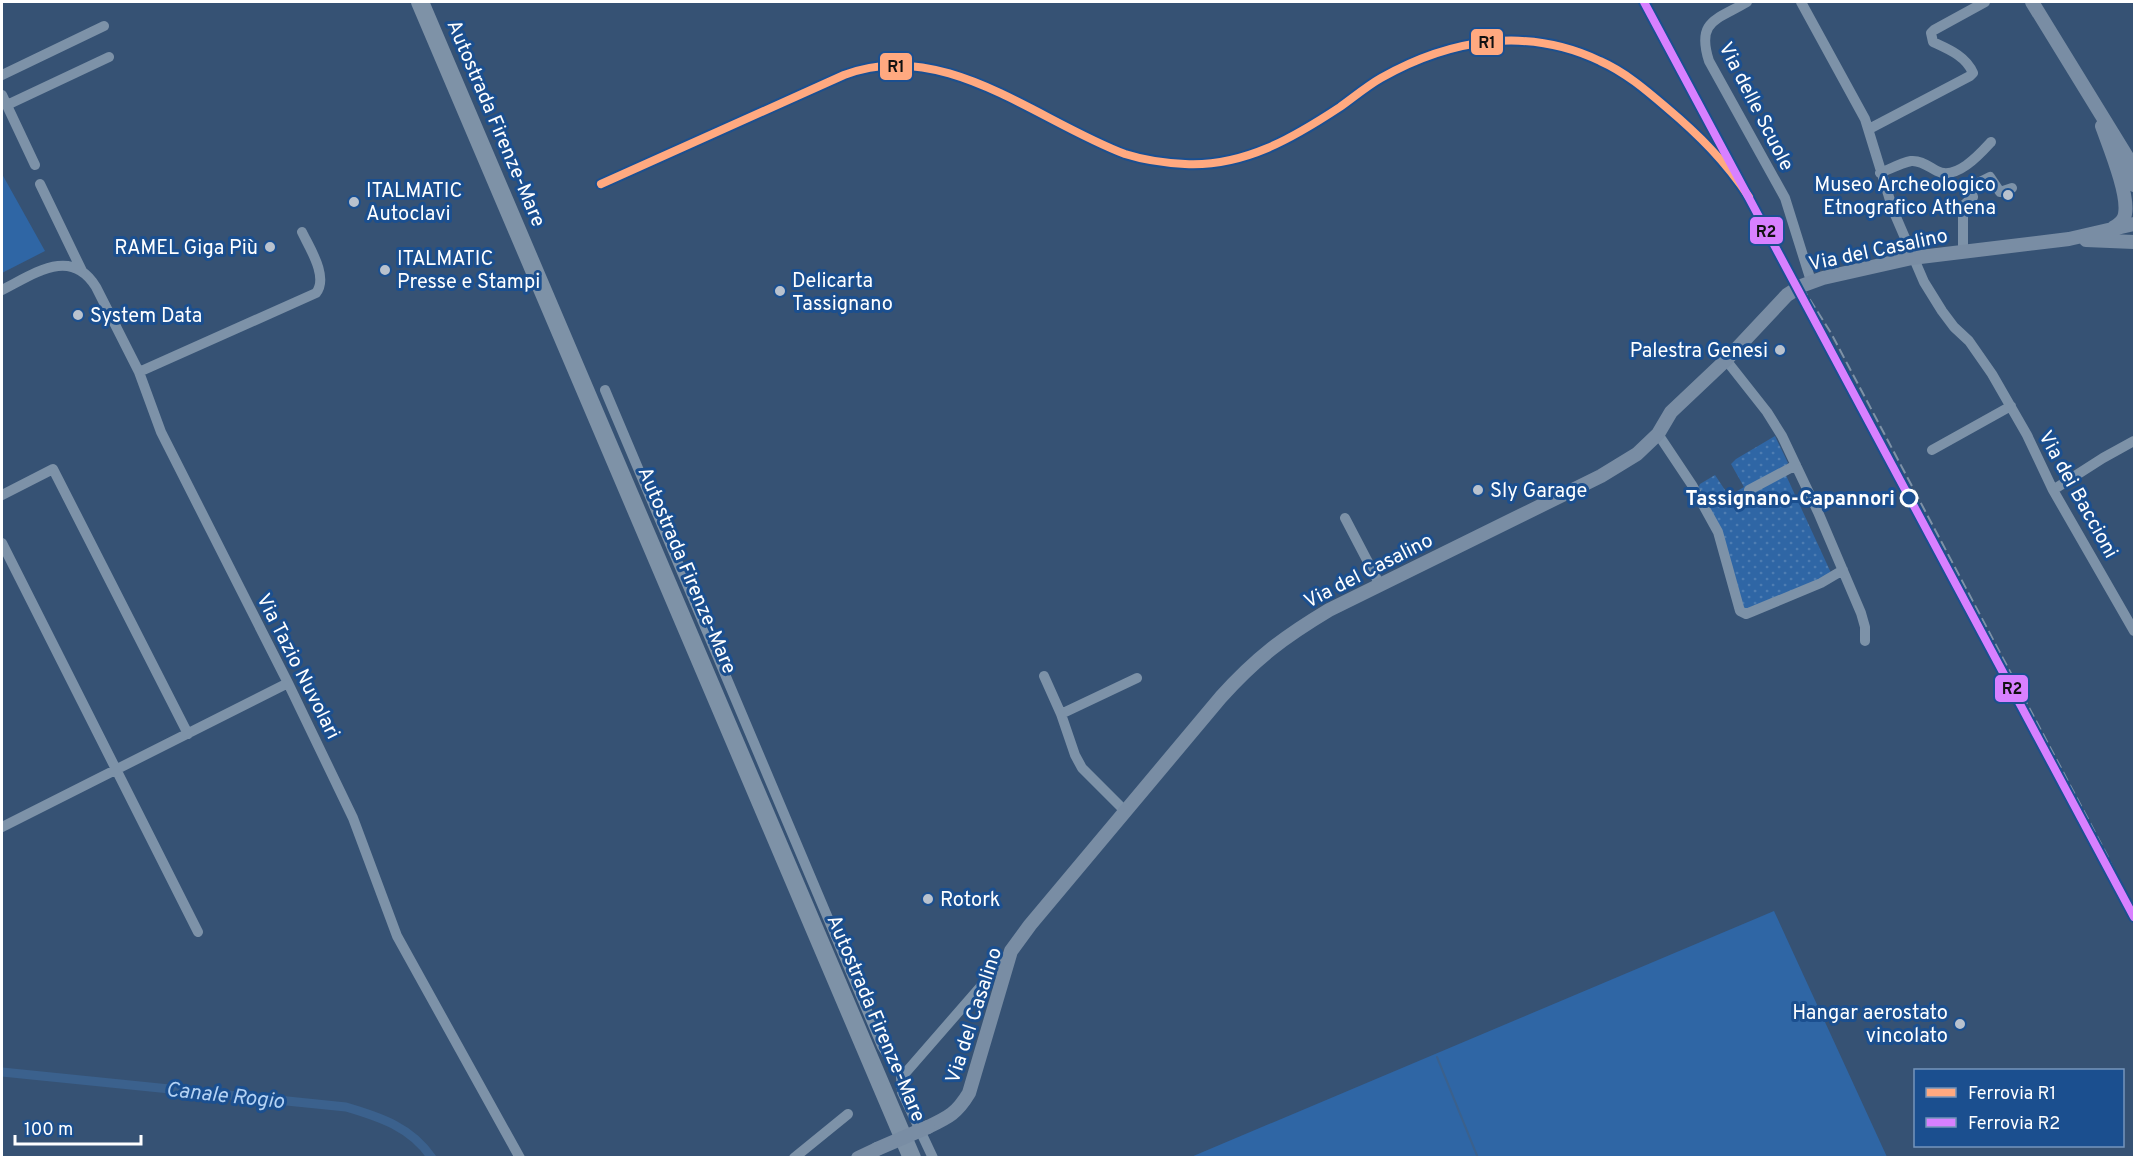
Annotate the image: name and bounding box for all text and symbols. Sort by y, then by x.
street label: Autostrada Firenze-Mare [440,16,551,231]
line badge: R1 [1470,28,1504,56]
text: R1 [1478,34,1496,54]
street label: Via delle Scuole [1712,38,1799,176]
line badge: R1 [879,52,913,81]
text: R1 [887,58,905,78]
place label: Museo Archeologico Etnografico Athena [1814,173,1996,222]
place label: ITALMATIC Autoclavi [366,179,462,228]
marker: Museo Archeologico Etnografico Athena [2001,188,2015,202]
marker: ITALMATIC Autoclavi [347,195,361,209]
line badge: R2 [1749,216,1784,245]
text: R2 [1756,223,1776,243]
street label: Via del Casalino [1807,224,1950,278]
place label: RAMEL Giga Più [114,236,258,262]
marker: RAMEL Giga Più [263,240,277,254]
place label: ITALMATIC Presse e Stampi [397,247,540,296]
marker: ITALMATIC Presse e Stampi [378,263,392,277]
place label: Delicarta Tassignano [792,269,893,318]
marker: Delicarta Tassignano [773,284,787,298]
place label: System Data [90,304,202,330]
marker: System Data [71,308,85,322]
place label: Palestra Genesi [1630,339,1768,365]
marker: Palestra Genesi [1773,343,1787,357]
street label: Via dei Baccioni [2031,427,2123,563]
street label: Autostrada Firenze-Mare [631,463,742,678]
place label: Sly Garage [1490,479,1587,505]
marker: Sly Garage [1471,483,1485,497]
place label: Tassignano-Capannori [1686,487,1895,513]
marker: Tassignano-Capannori [1900,489,1918,507]
street label: Via del Casalino [1300,528,1438,615]
street label: Via Tazio Nuvolari [249,590,345,744]
line badge: R2 [1994,674,2029,703]
text: R2 [2002,680,2022,700]
place label: Rotork [940,888,1000,914]
marker: Rotork [921,892,935,906]
street label: Autostrada Firenze-Mare [820,911,931,1126]
street label: Via del Casalino [941,944,1009,1087]
place label: Hangar aerostato vincolato [1792,1001,1948,1050]
marker: Hangar aerostato vincolato [1953,1017,1967,1031]
legend [1914,1069,2124,1147]
water label: Canale Rogio [164,1077,286,1116]
text: Ferrovia R1 [1968,1083,2056,1106]
scale bar [15,1108,141,1146]
text: Ferrovia R2 [1968,1113,2060,1136]
text: 100 m [24,1119,73,1142]

